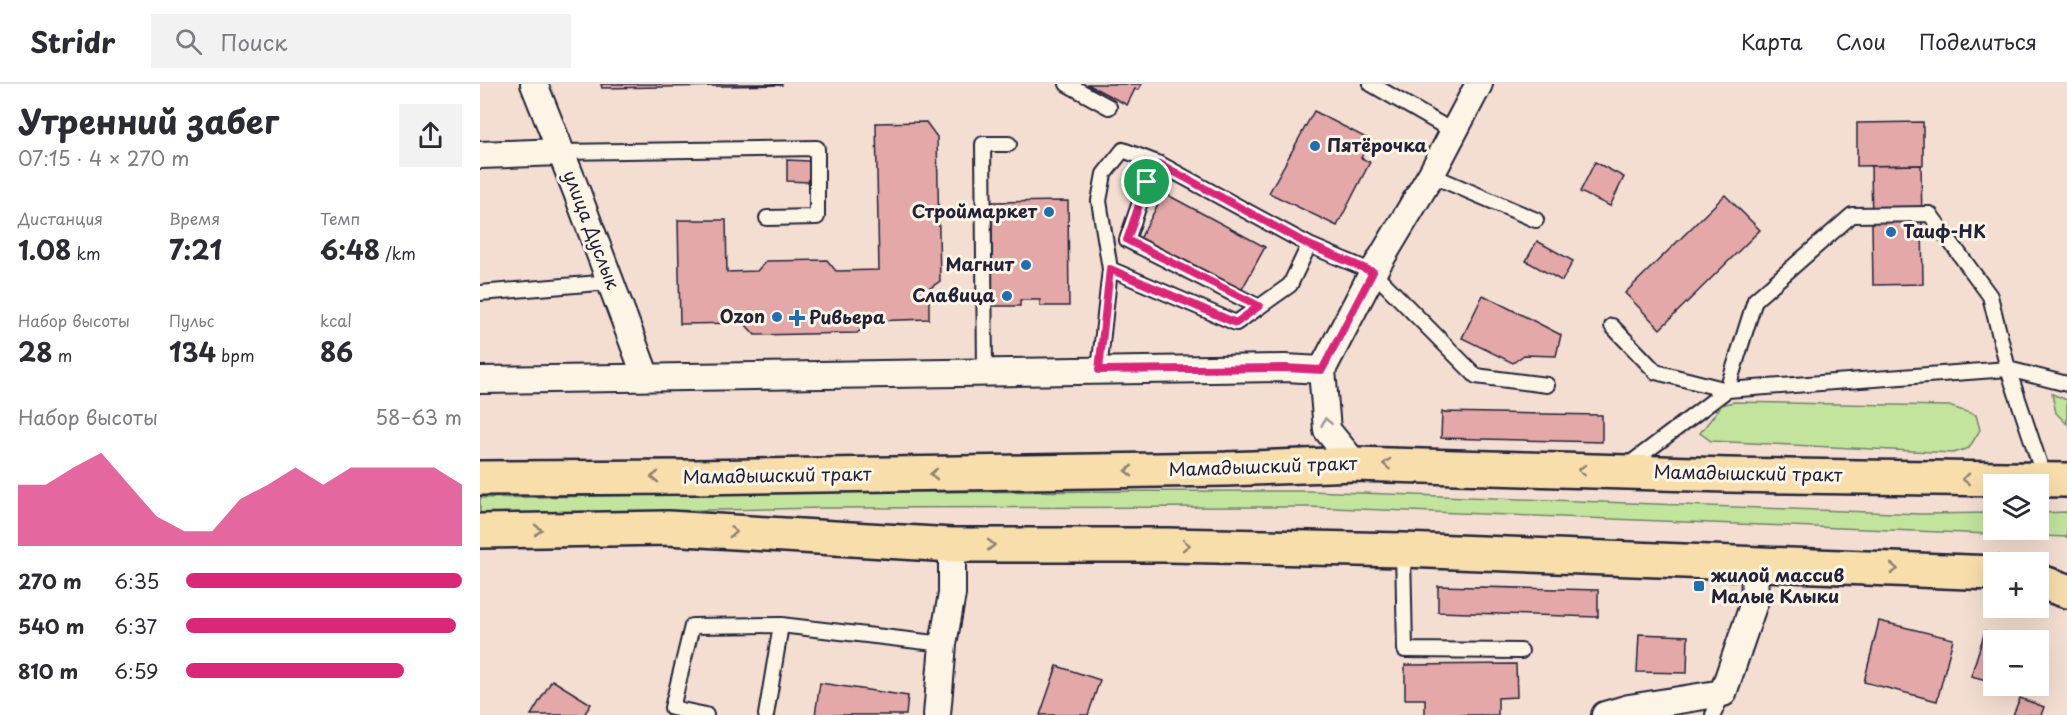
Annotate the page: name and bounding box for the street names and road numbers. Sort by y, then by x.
street label: улица Дуслык [557,166,628,293]
street label: Мамадышский тракт [1168,449,1358,482]
street label: Мамадышский тракт [1653,457,1843,488]
street label: Мамадышский тракт [682,459,872,490]

